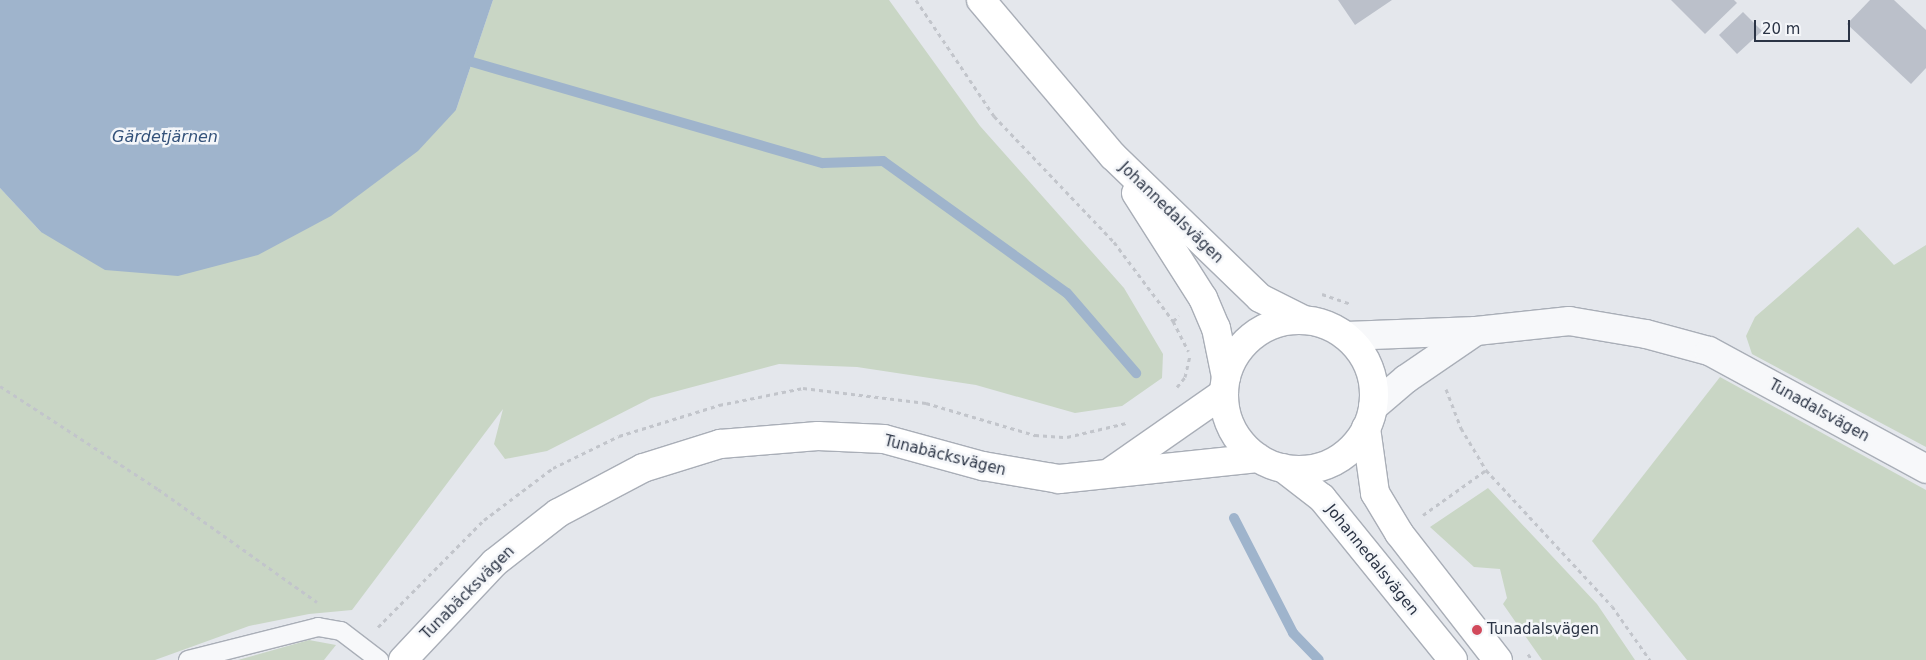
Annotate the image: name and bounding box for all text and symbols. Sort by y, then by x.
scale bar [1756,10,1852,42]
text: 20 m [1762,20,1800,38]
water label: Gärdetjärnen [112,127,218,147]
street label: Johannedalsvägen [1115,159,1227,267]
street label: Tunadalsvägen [1766,376,1872,446]
street label: Tunabäcksvägen [882,432,1008,480]
street label: Johannedalsvägen [1322,501,1422,619]
street label: Tunabäcksvägen [417,542,519,644]
place label: Tunadalsvägen [1487,621,1599,639]
marker: Tunadalsvägen [1471,624,1483,636]

